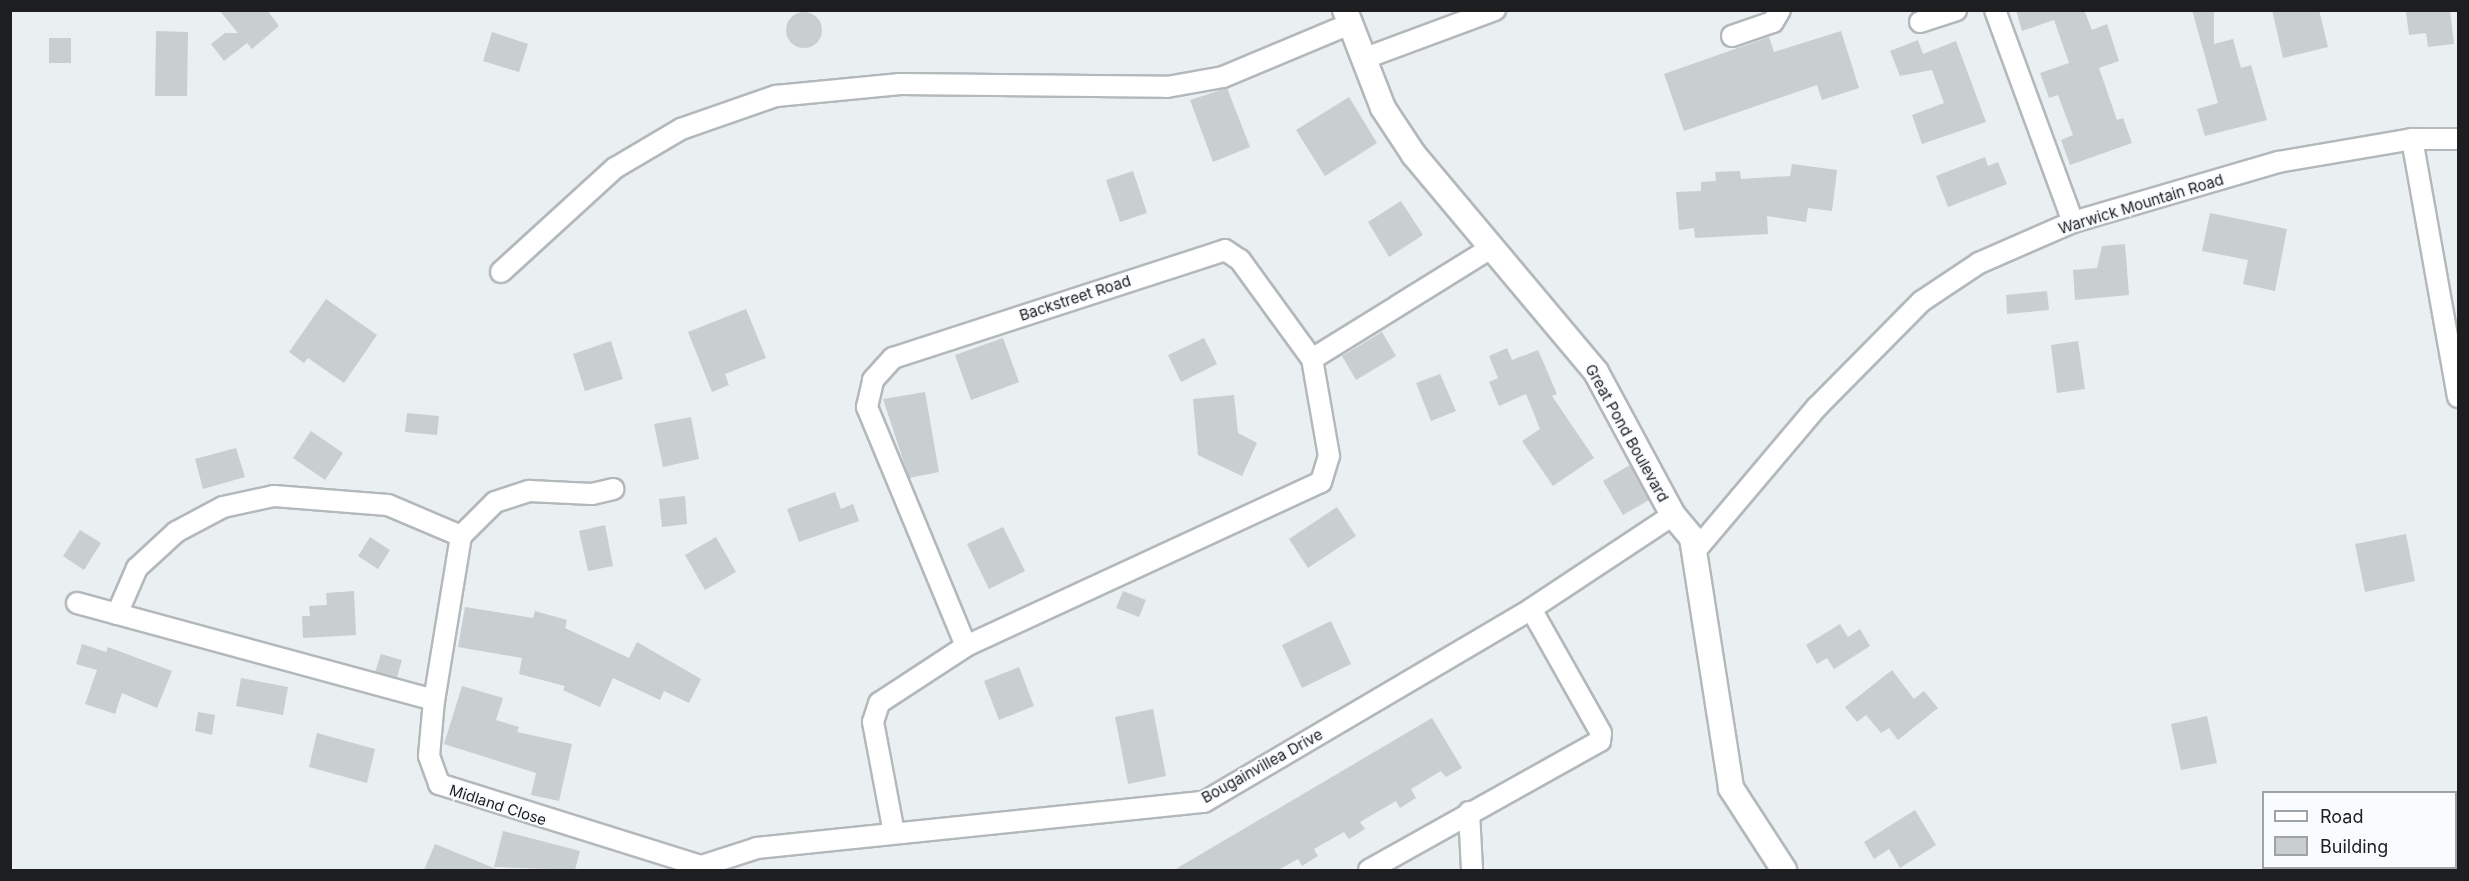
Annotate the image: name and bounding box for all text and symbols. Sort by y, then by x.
street label: Warwick Mountain Road [2056,170,2226,238]
street label: Backstreet Road [1017,272,1133,324]
street label: Great Pond Boulevard [1582,361,1672,505]
street label: Bougainvillea Drive [1198,725,1326,807]
street label: Midland Close [447,781,549,829]
legend [2262,791,2457,869]
text: Road [2320,806,2363,827]
text: Building [2320,836,2388,857]

